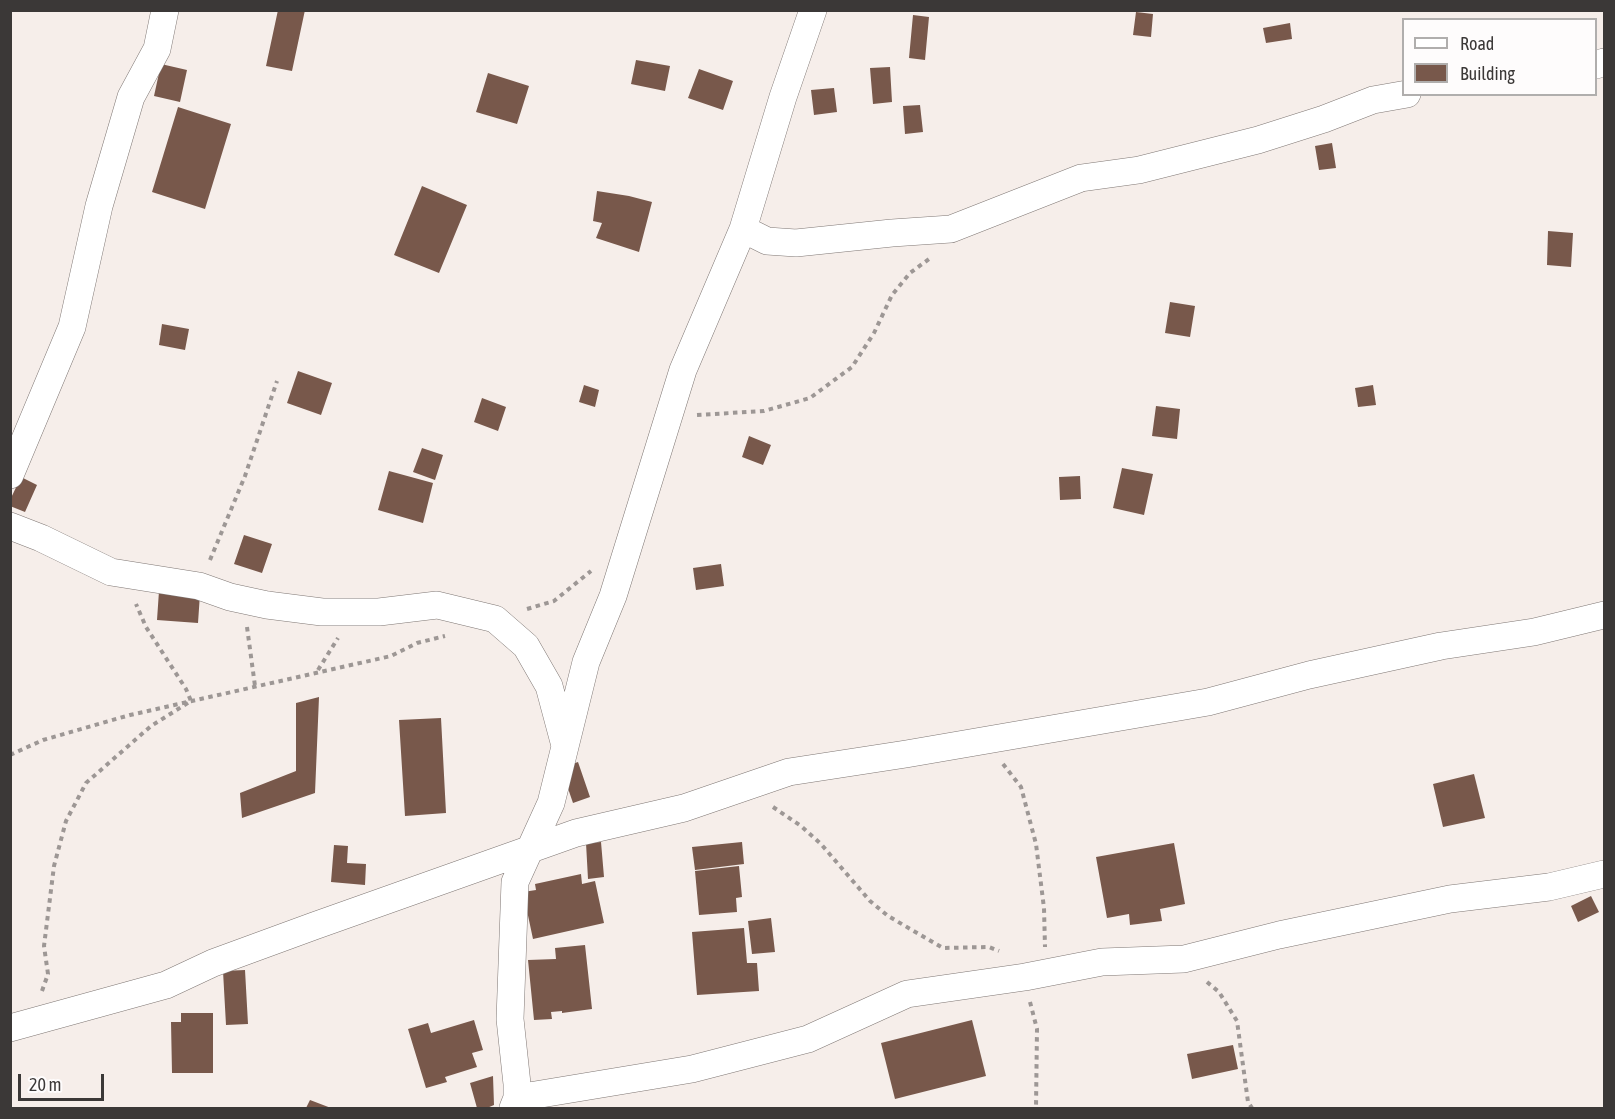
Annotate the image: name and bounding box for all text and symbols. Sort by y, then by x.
legend [1402,18,1597,96]
text: Road [1460,33,1494,54]
text: Building [1460,63,1515,84]
scale bar [21,1062,106,1100]
text: 20 m [29,1074,61,1095]

